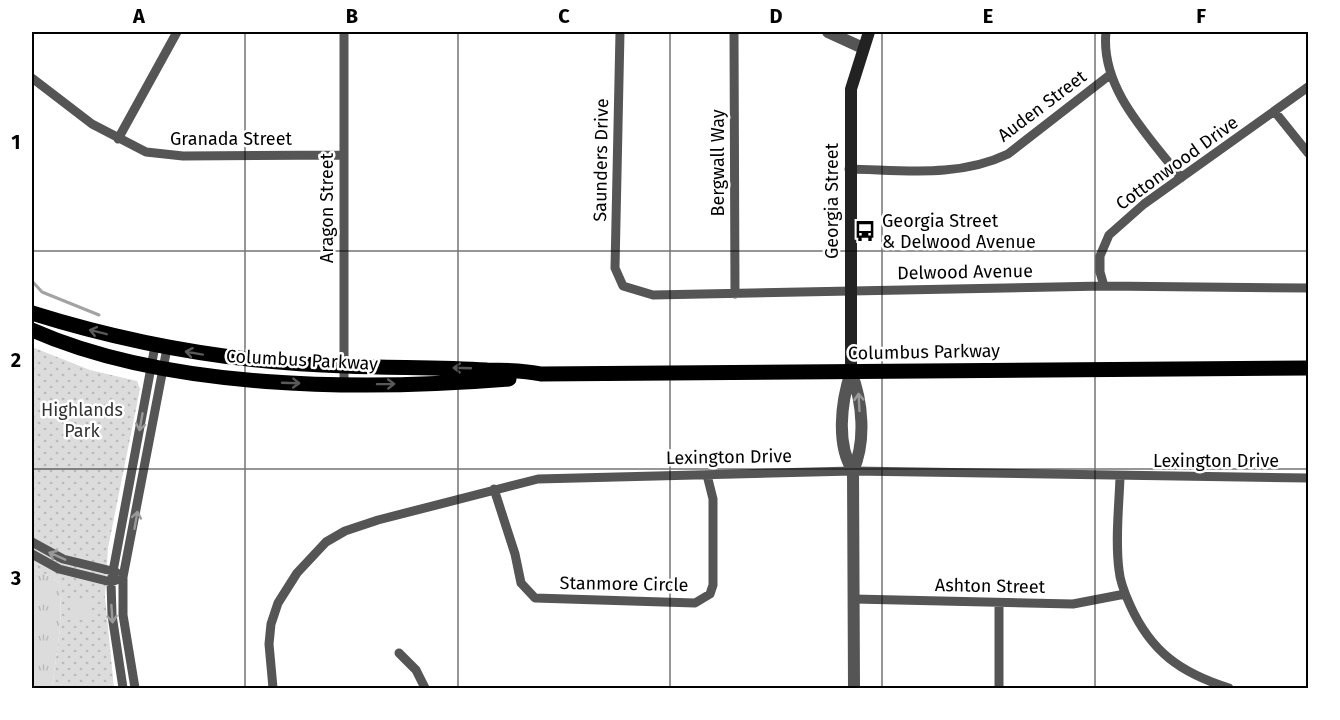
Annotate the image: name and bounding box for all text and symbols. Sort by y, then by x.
text: A [132,4,146,28]
text: B [346,4,358,28]
text: C [558,4,570,28]
text: D [769,4,783,28]
text: E [983,4,993,28]
text: F [1196,4,1206,28]
street label: Auden Street [993,65,1091,147]
street label: Saunders Drive [589,98,613,222]
street label: Bergwall Way [707,109,729,217]
street label: Cottonwood Drive [1112,111,1242,215]
street label: Granada Street [170,128,292,150]
text: 1 [11,130,21,154]
street label: Georgia Street [821,142,843,259]
street label: Aragon Street [316,153,338,263]
place label: Georgia Street & Delwood Avenue [882,210,1036,253]
bus stop icon: Georgia Street & Delwood Avenue [853,219,877,243]
street label: Delwood Avenue [897,260,1033,284]
one-way arrow [89,326,108,338]
street label: Columbus Parkway [848,340,1000,364]
street label: Columbus Parkway [225,345,379,375]
one-way arrow [185,347,204,358]
text: 2 [11,348,21,372]
one-way arrow [452,363,472,374]
one-way arrow [281,377,301,388]
one-way arrow [375,378,395,389]
one-way arrow [854,392,865,412]
park label: Highlands Park [41,399,123,442]
one-way arrow [135,412,146,431]
street label: Lexington Drive [666,445,792,469]
street label: Lexington Drive [1153,450,1279,472]
one-way arrow [130,511,141,531]
one-way arrow [48,549,66,561]
text: 3 [10,566,21,590]
street label: Stanmore Circle [560,572,688,596]
street label: Ashton Street [935,574,1046,598]
one-way arrow [107,604,118,624]

